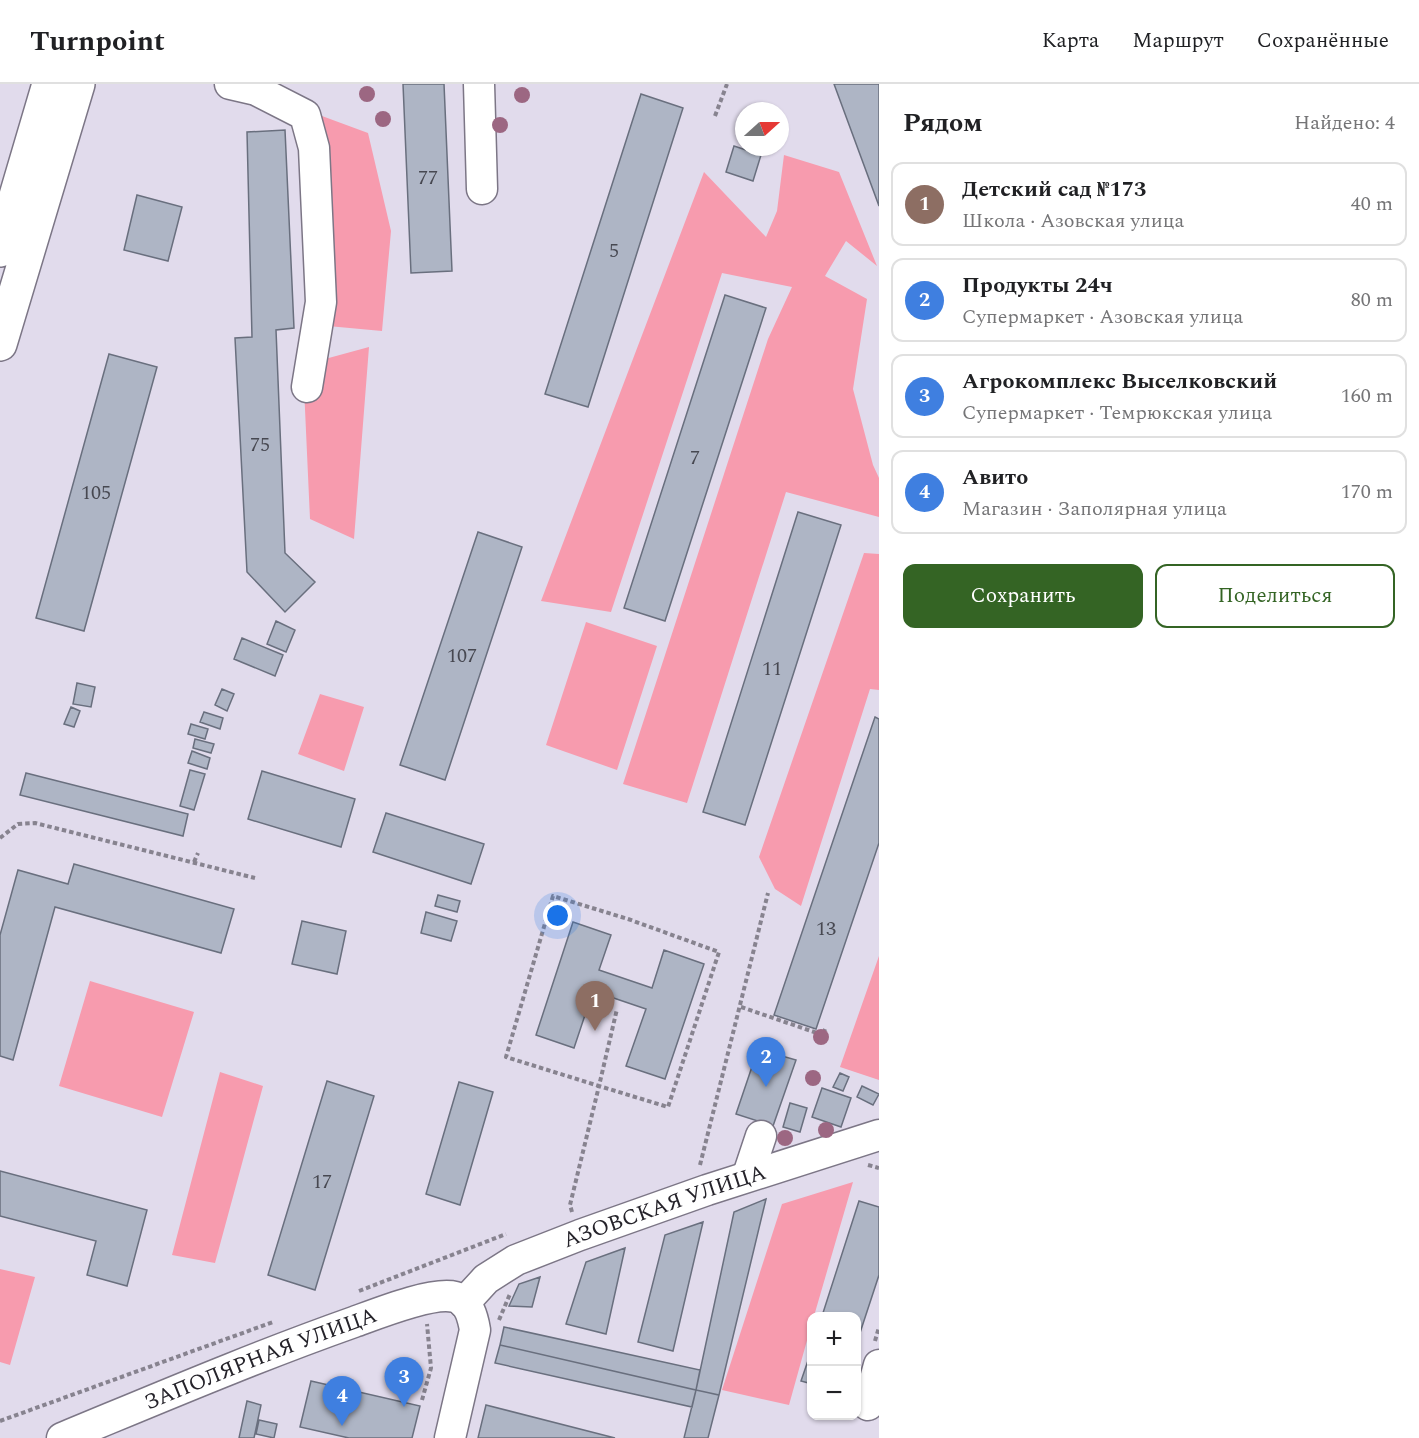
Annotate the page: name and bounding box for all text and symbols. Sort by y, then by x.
text: Turnpoint [30,20,165,63]
text: Карта [1042,25,1099,57]
text: Маршрут [1132,25,1224,57]
text: Сохранённые [1257,25,1389,57]
north arrow [735,102,789,156]
text: Рядом [903,103,983,143]
text: Найдено: 4 [1294,108,1395,138]
house number: 77 [418,163,438,193]
text: Детский cад №173 [962,173,1146,206]
text: 1 [919,189,930,219]
text: 40 m [1351,189,1393,219]
text: Школа · Азовская улица [962,206,1184,236]
house number: 5 [609,236,619,266]
text: Продукты 24ч [962,269,1113,302]
text: 2 [919,285,930,315]
text: 80 m [1351,285,1393,315]
text: Супермаркет · Азовская улица [962,302,1243,332]
text: Агрокомплекс Выселковский [962,365,1277,398]
text: 3 [919,381,930,411]
text: 160 m [1341,381,1393,411]
text: Супермаркет · Темрюкская улица [962,398,1272,428]
house number: 75 [250,430,270,460]
house number: 7 [690,443,700,473]
text: Авито [962,461,1028,494]
text: 4 [919,477,930,507]
text: 170 m [1341,477,1393,507]
house number: 105 [81,478,111,508]
text: Магазин · Заполярная улица [962,494,1227,524]
button: Сохранить [903,564,1143,628]
button: Поделиться [1155,564,1395,628]
house number: 107 [447,641,477,671]
house number: 11 [762,654,782,684]
your location [543,901,572,930]
house number: 13 [816,914,836,944]
pin: 1 [576,982,614,1031]
pin: 2 [746,1038,786,1087]
street label: АЗОВСКАЯ УЛИЦА [558,1156,770,1257]
house number: 17 [312,1167,332,1197]
street label: ЗАПОЛЯРНАЯ УЛИЦА [139,1298,382,1419]
map controls [807,1312,861,1420]
button: + [807,1312,861,1366]
pin: 3 [384,1358,424,1407]
button: − [807,1366,861,1420]
pin: 4 [322,1376,362,1426]

